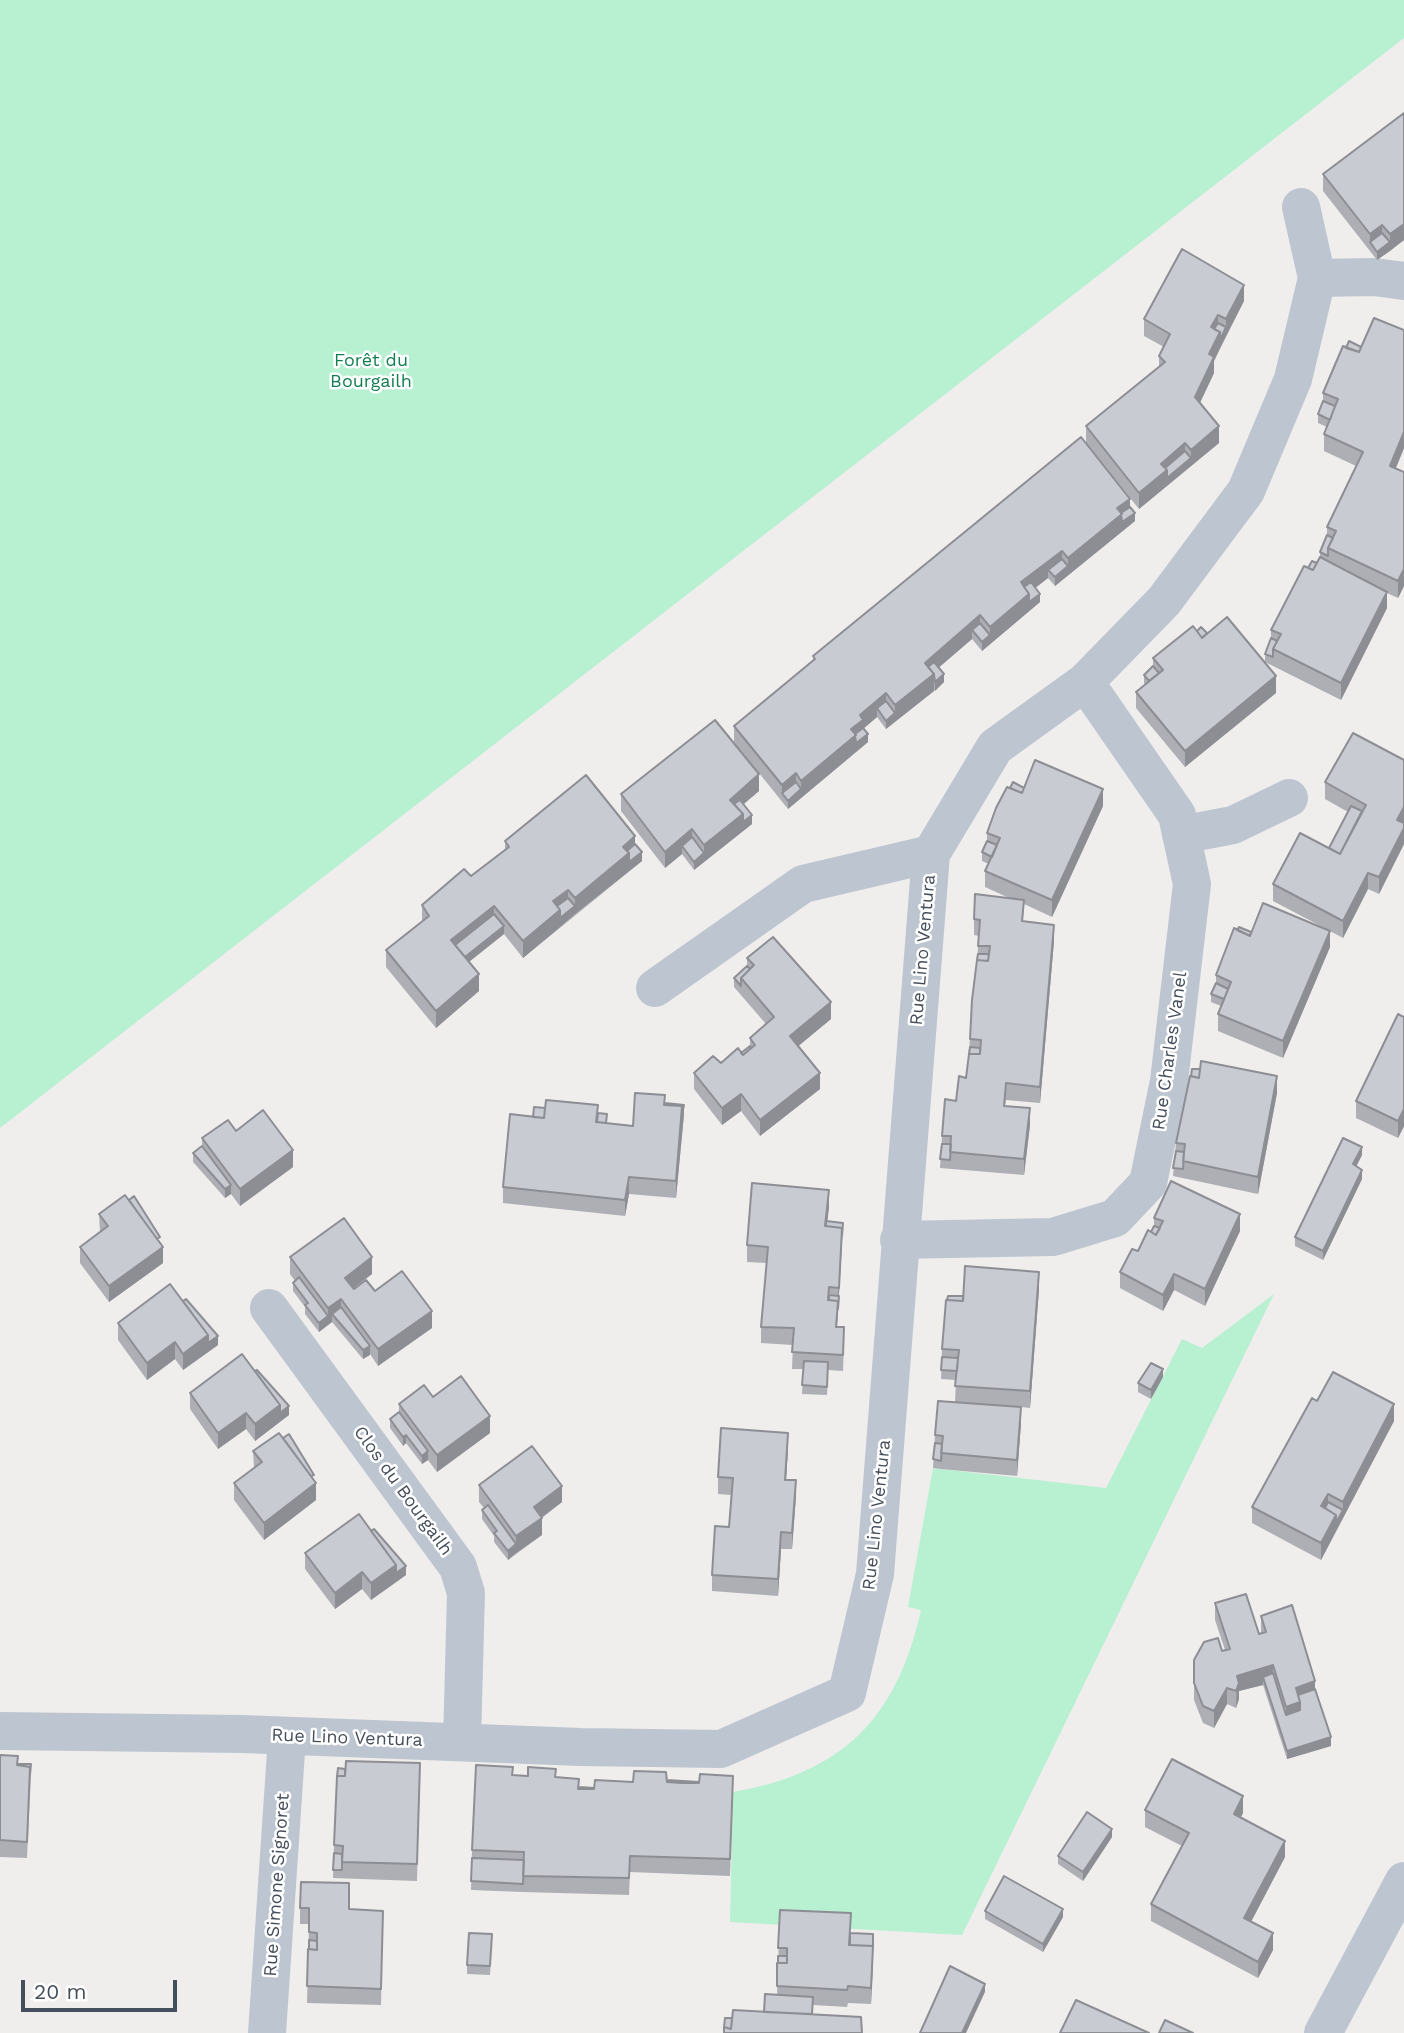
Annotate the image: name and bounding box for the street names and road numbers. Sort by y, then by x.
street label: Rue Lino Ventura [906,874,940,1026]
street label: Rue Charles Vanel [1148,970,1192,1132]
street label: Clos du Bourgailh [349,1422,457,1560]
street label: Rue Lino Ventura [858,1439,896,1591]
street label: Rue Lino Ventura [271,1725,423,1751]
street label: Rue Simone Signoret [260,1793,294,1977]

